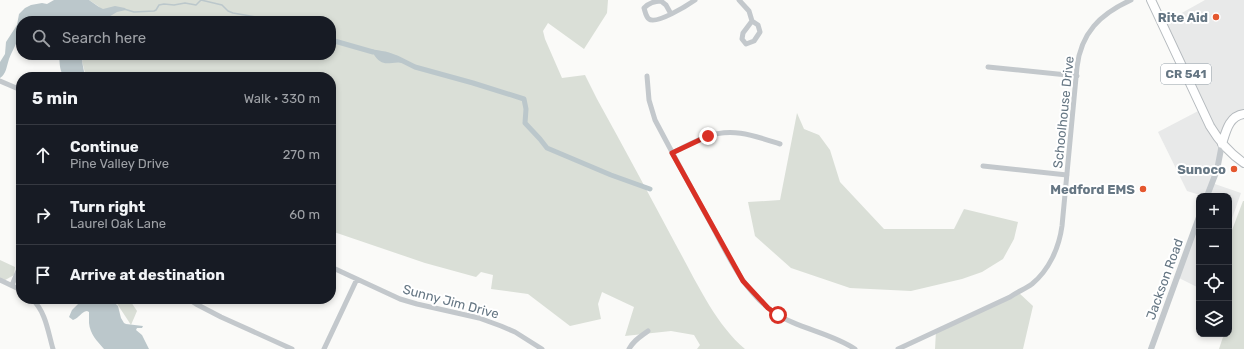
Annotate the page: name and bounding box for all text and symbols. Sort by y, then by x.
place label: Rite Aid [1158,10,1208,25]
marker: Rite Aid [1211,12,1221,22]
search box [16,16,336,60]
icon: search [30,27,52,49]
text: Search here [62,29,146,47]
street label: Schoolhouse Drive [1050,55,1077,169]
road number: CR 541 [1161,64,1211,84]
text: 5 min [32,88,78,108]
text: Walk · 330 m [244,91,320,106]
route end [699,127,717,145]
text: Continue [70,138,139,156]
icon: ahead [32,144,54,166]
text: 270 m [283,147,320,162]
text: Pine Valley Drive [70,156,169,171]
place label: Sunoco [1177,162,1226,177]
marker: Sunoco [1229,164,1239,174]
place label: Medford EMS [1050,182,1135,197]
marker: Medford EMS [1138,184,1148,194]
map controls [1196,193,1232,337]
button: + [1196,193,1232,229]
text: Turn right [70,198,145,216]
icon: right [32,204,54,226]
text: 60 m [289,207,320,222]
text: Laurel Oak Lane [70,216,166,231]
button: − [1196,229,1232,265]
street label: Jackson Road [1143,237,1186,322]
icon: arrive [32,264,54,286]
button: locate [1196,265,1232,301]
text: Arrive at destination [70,266,225,284]
street label: Sunny Jim Drive [401,281,501,322]
button: layers [1196,301,1232,337]
route start [769,306,787,324]

